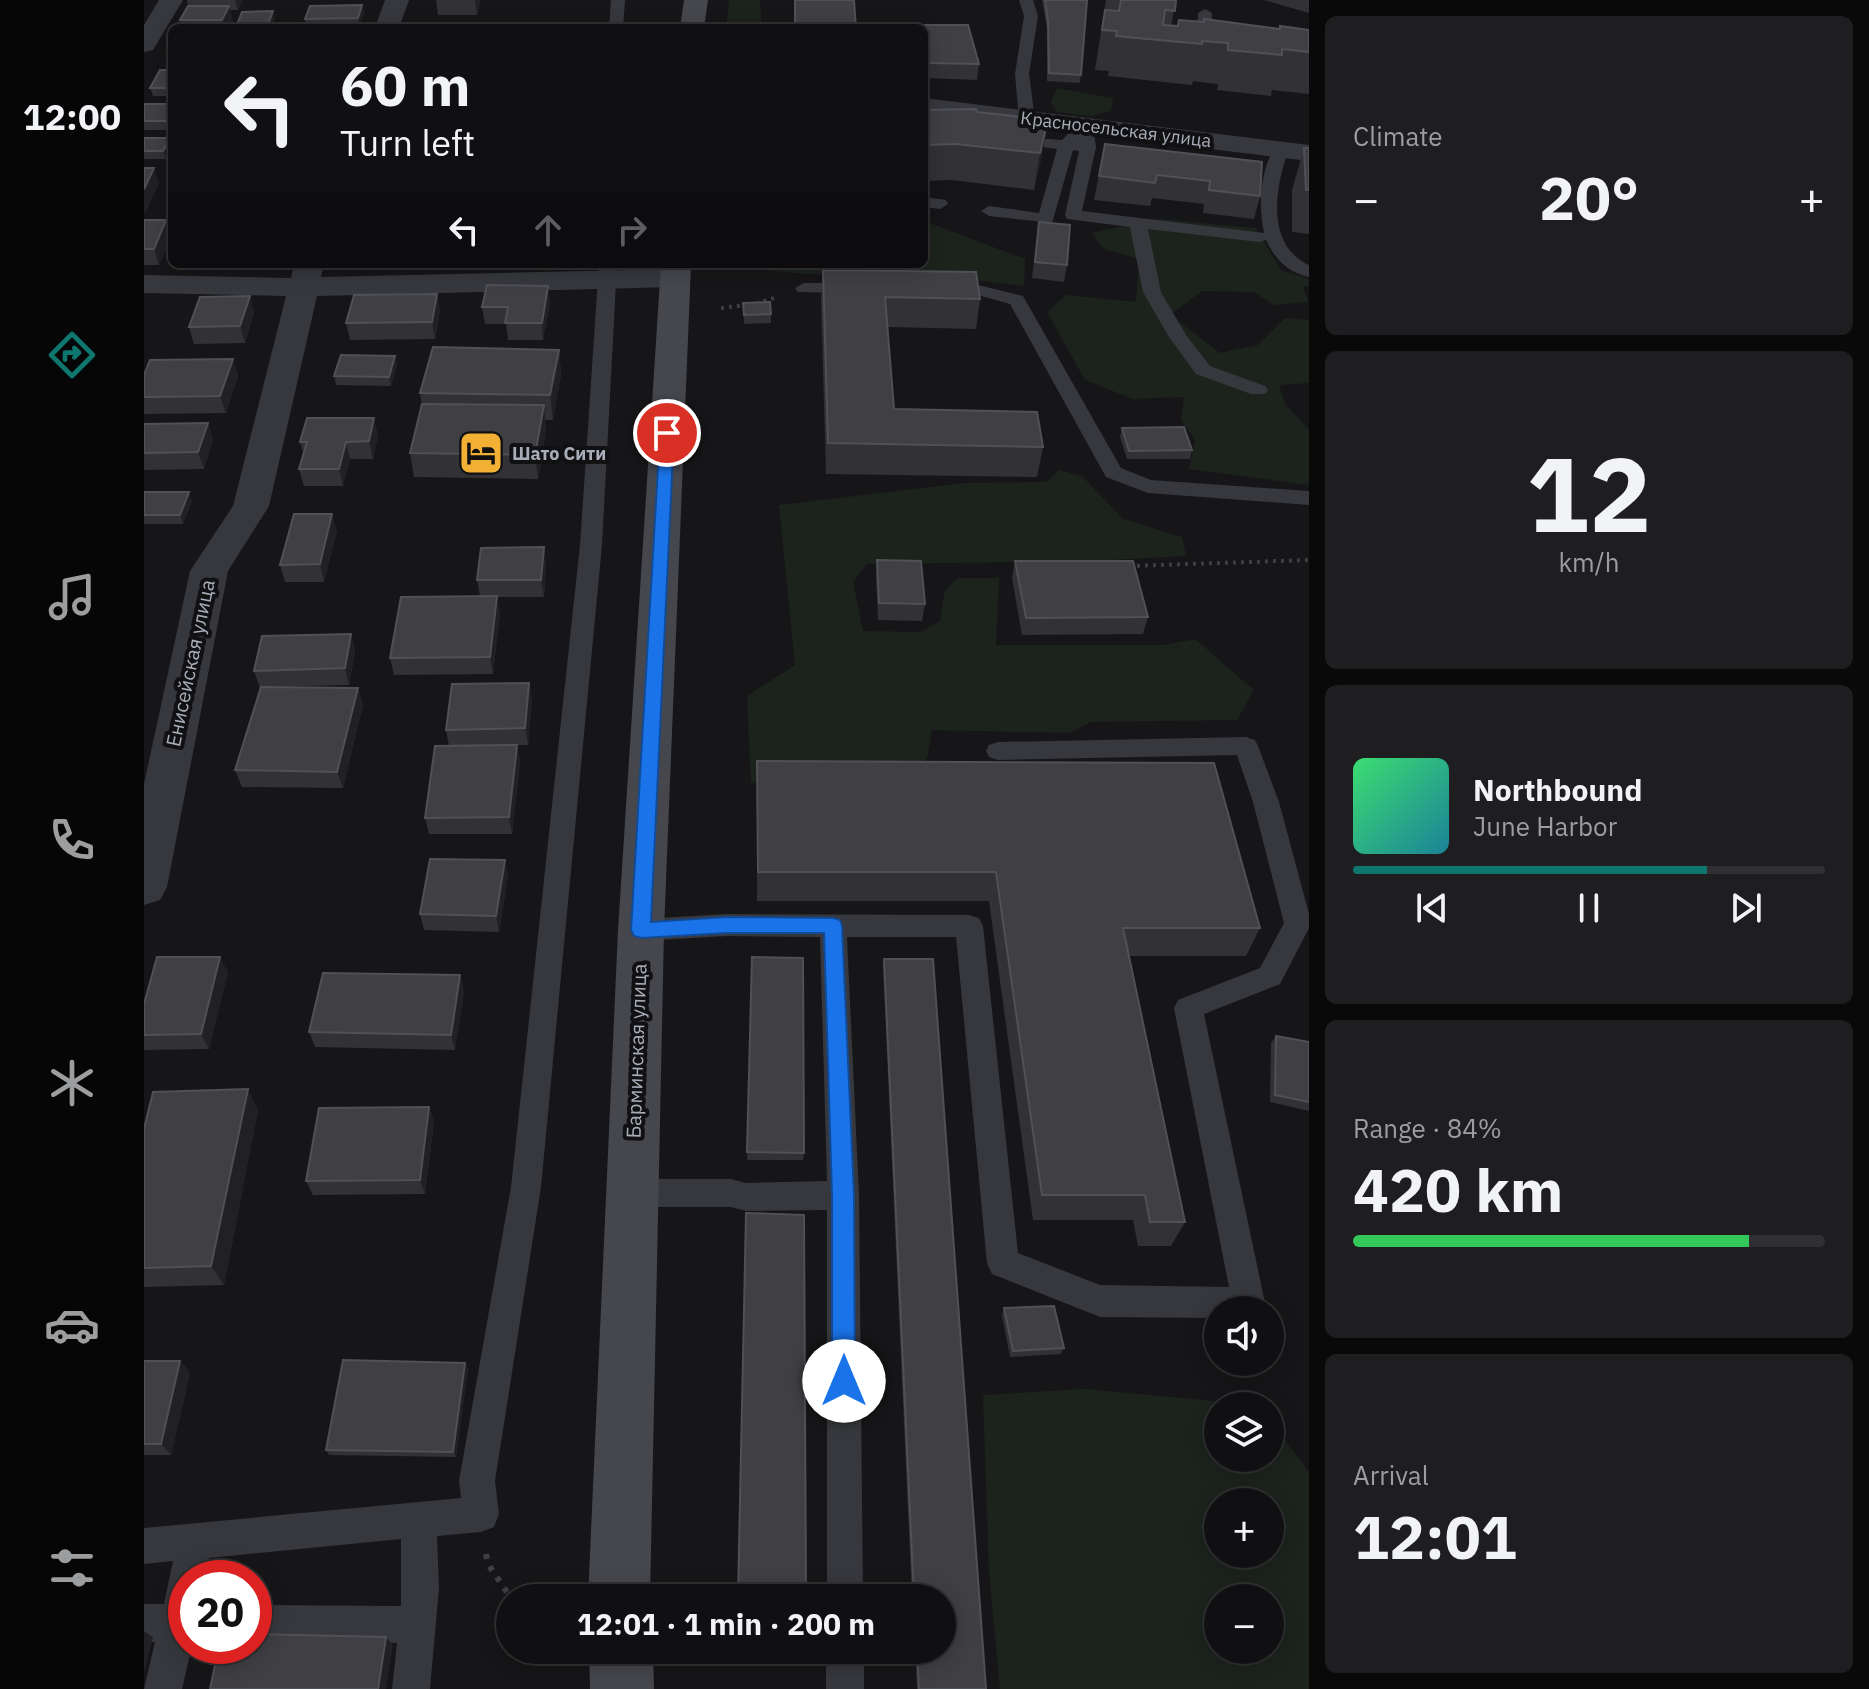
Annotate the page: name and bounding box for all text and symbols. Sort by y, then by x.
text: 60 m [340,49,470,121]
icon: left [208,56,312,160]
text: 12:00 [23,93,121,140]
street label: Красносельская улица [1019,106,1213,152]
text: Turn left [340,119,475,166]
text: Climate [1353,119,1443,153]
text: 20° [1539,158,1639,237]
text: − [1353,170,1379,227]
text: + [1799,170,1825,227]
icon: left [442,208,486,252]
icon: ahead [526,208,570,252]
icon: right [610,208,654,252]
icon: directions [44,327,100,383]
pin [633,399,701,467]
icon: arrive [645,411,689,455]
text: 12 [1527,425,1651,561]
hotel icon: Шато Сити [457,429,505,477]
place label: Шато Сити [512,442,606,465]
text: km/h [1558,545,1620,579]
icon: music [44,569,100,625]
street label: Енисейская улица [159,577,221,749]
text: Northbound [1473,770,1642,809]
text: June Harbor [1473,809,1617,843]
icon: phone [44,812,100,868]
icon: previous [1410,886,1454,930]
icon: pause [1567,886,1611,930]
icon: next [1724,886,1768,930]
street label: Барминская улица [619,963,653,1139]
icon: climate [44,1055,100,1111]
text: Range · 84% [1353,1111,1502,1145]
text: 420 km [1353,1150,1563,1229]
map controls [1204,1296,1284,1664]
button: sound [1204,1296,1284,1376]
icon: car [44,1297,100,1353]
position arrow [802,1339,886,1423]
button: layers [1204,1392,1284,1472]
text: Arrival [1353,1458,1429,1492]
button: + [1204,1488,1284,1568]
text: 12:01 [1353,1497,1517,1576]
icon: filters [44,1540,100,1596]
speed limit sign: 20 [168,1560,272,1664]
button: − [1204,1584,1284,1664]
text: 12:01 · 1 min · 200 m [577,1604,875,1643]

